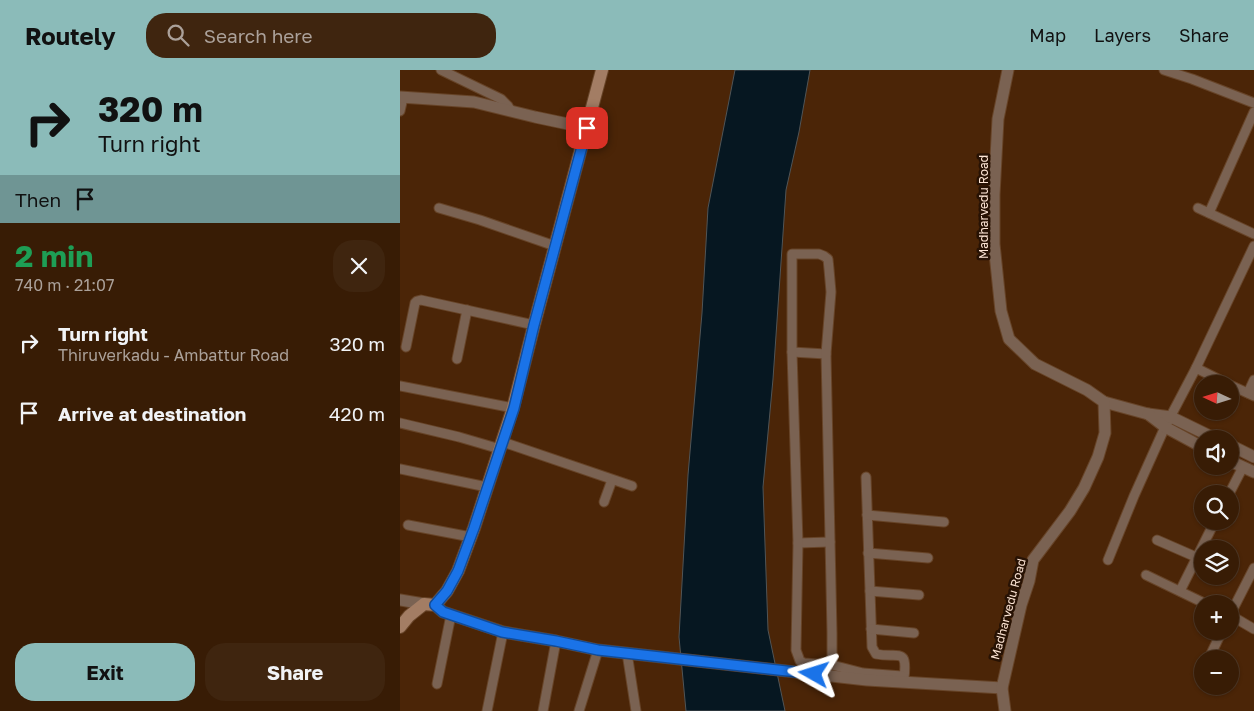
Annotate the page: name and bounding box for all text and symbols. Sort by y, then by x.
search box [146,13,496,58]
text: Routely [25,21,116,50]
icon: search [164,21,192,49]
text: Search here [204,24,313,47]
text: Map [1029,24,1066,46]
text: Layers [1094,24,1151,46]
text: Share [1179,24,1229,46]
text: 320 m [98,88,203,130]
icon: right [15,90,80,155]
pin [566,107,608,149]
icon: arrive [573,114,601,142]
text: Turn right [98,130,201,157]
street label: Madharvedu Road [976,155,991,259]
icon: arrive [71,185,99,213]
text: Then [15,188,61,211]
text: 2 min [15,238,93,274]
button: close [333,240,385,292]
text: 740 m · 21:07 [15,275,114,295]
text: Turn right [58,322,148,345]
icon: right [15,329,43,357]
text: 320 m [330,332,385,355]
text: Thiruverkadu - Ambattur Road [58,345,289,365]
north arrow [1194,375,1239,420]
map controls [1194,375,1239,695]
icon: arrive [15,399,43,427]
text: Arrive at destination [58,402,246,425]
text: 420 m [329,402,385,425]
button: sound [1194,430,1239,475]
button: search [1194,485,1239,530]
button: layers [1194,540,1239,585]
street label: Madharvedu Road [987,557,1029,661]
button: + [1194,595,1239,640]
button: Exit [15,643,195,701]
button: Share [205,643,385,701]
position arrow [787,647,839,699]
button: − [1194,650,1239,695]

